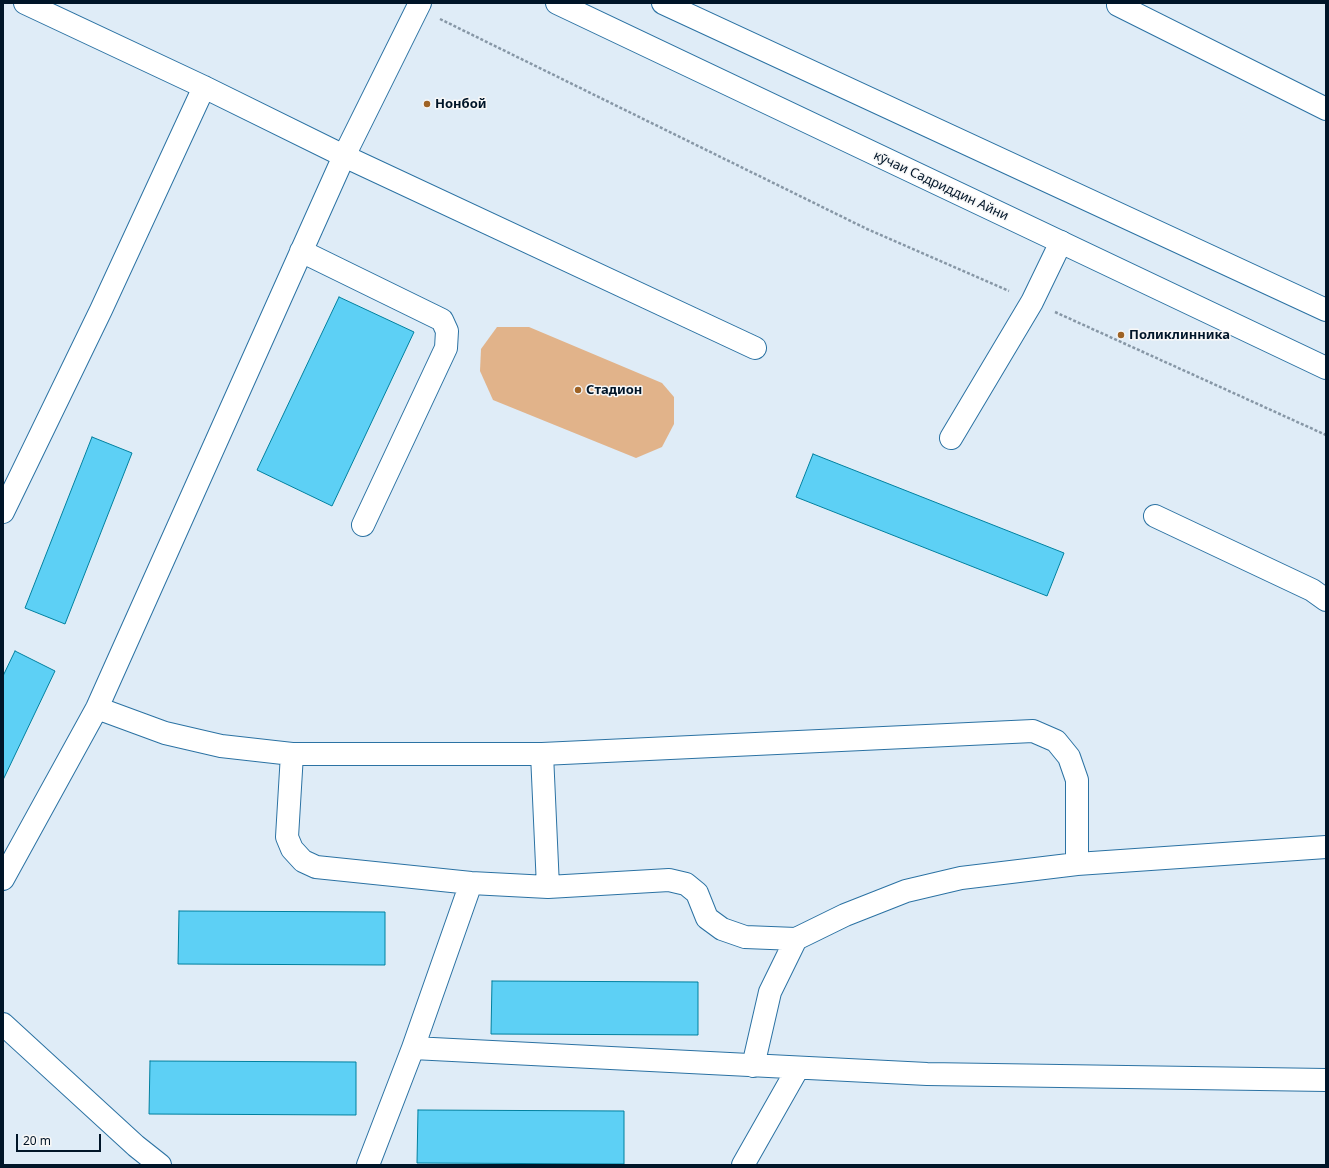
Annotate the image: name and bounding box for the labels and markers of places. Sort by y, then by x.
place label: Нонбой [435,96,487,112]
marker: Нонбой [422,99,432,109]
place label: Поликлинника [1129,327,1230,343]
marker: Поликлинника [1116,330,1126,340]
place label: Стадион [586,382,642,398]
marker: Стадион [573,385,583,395]

